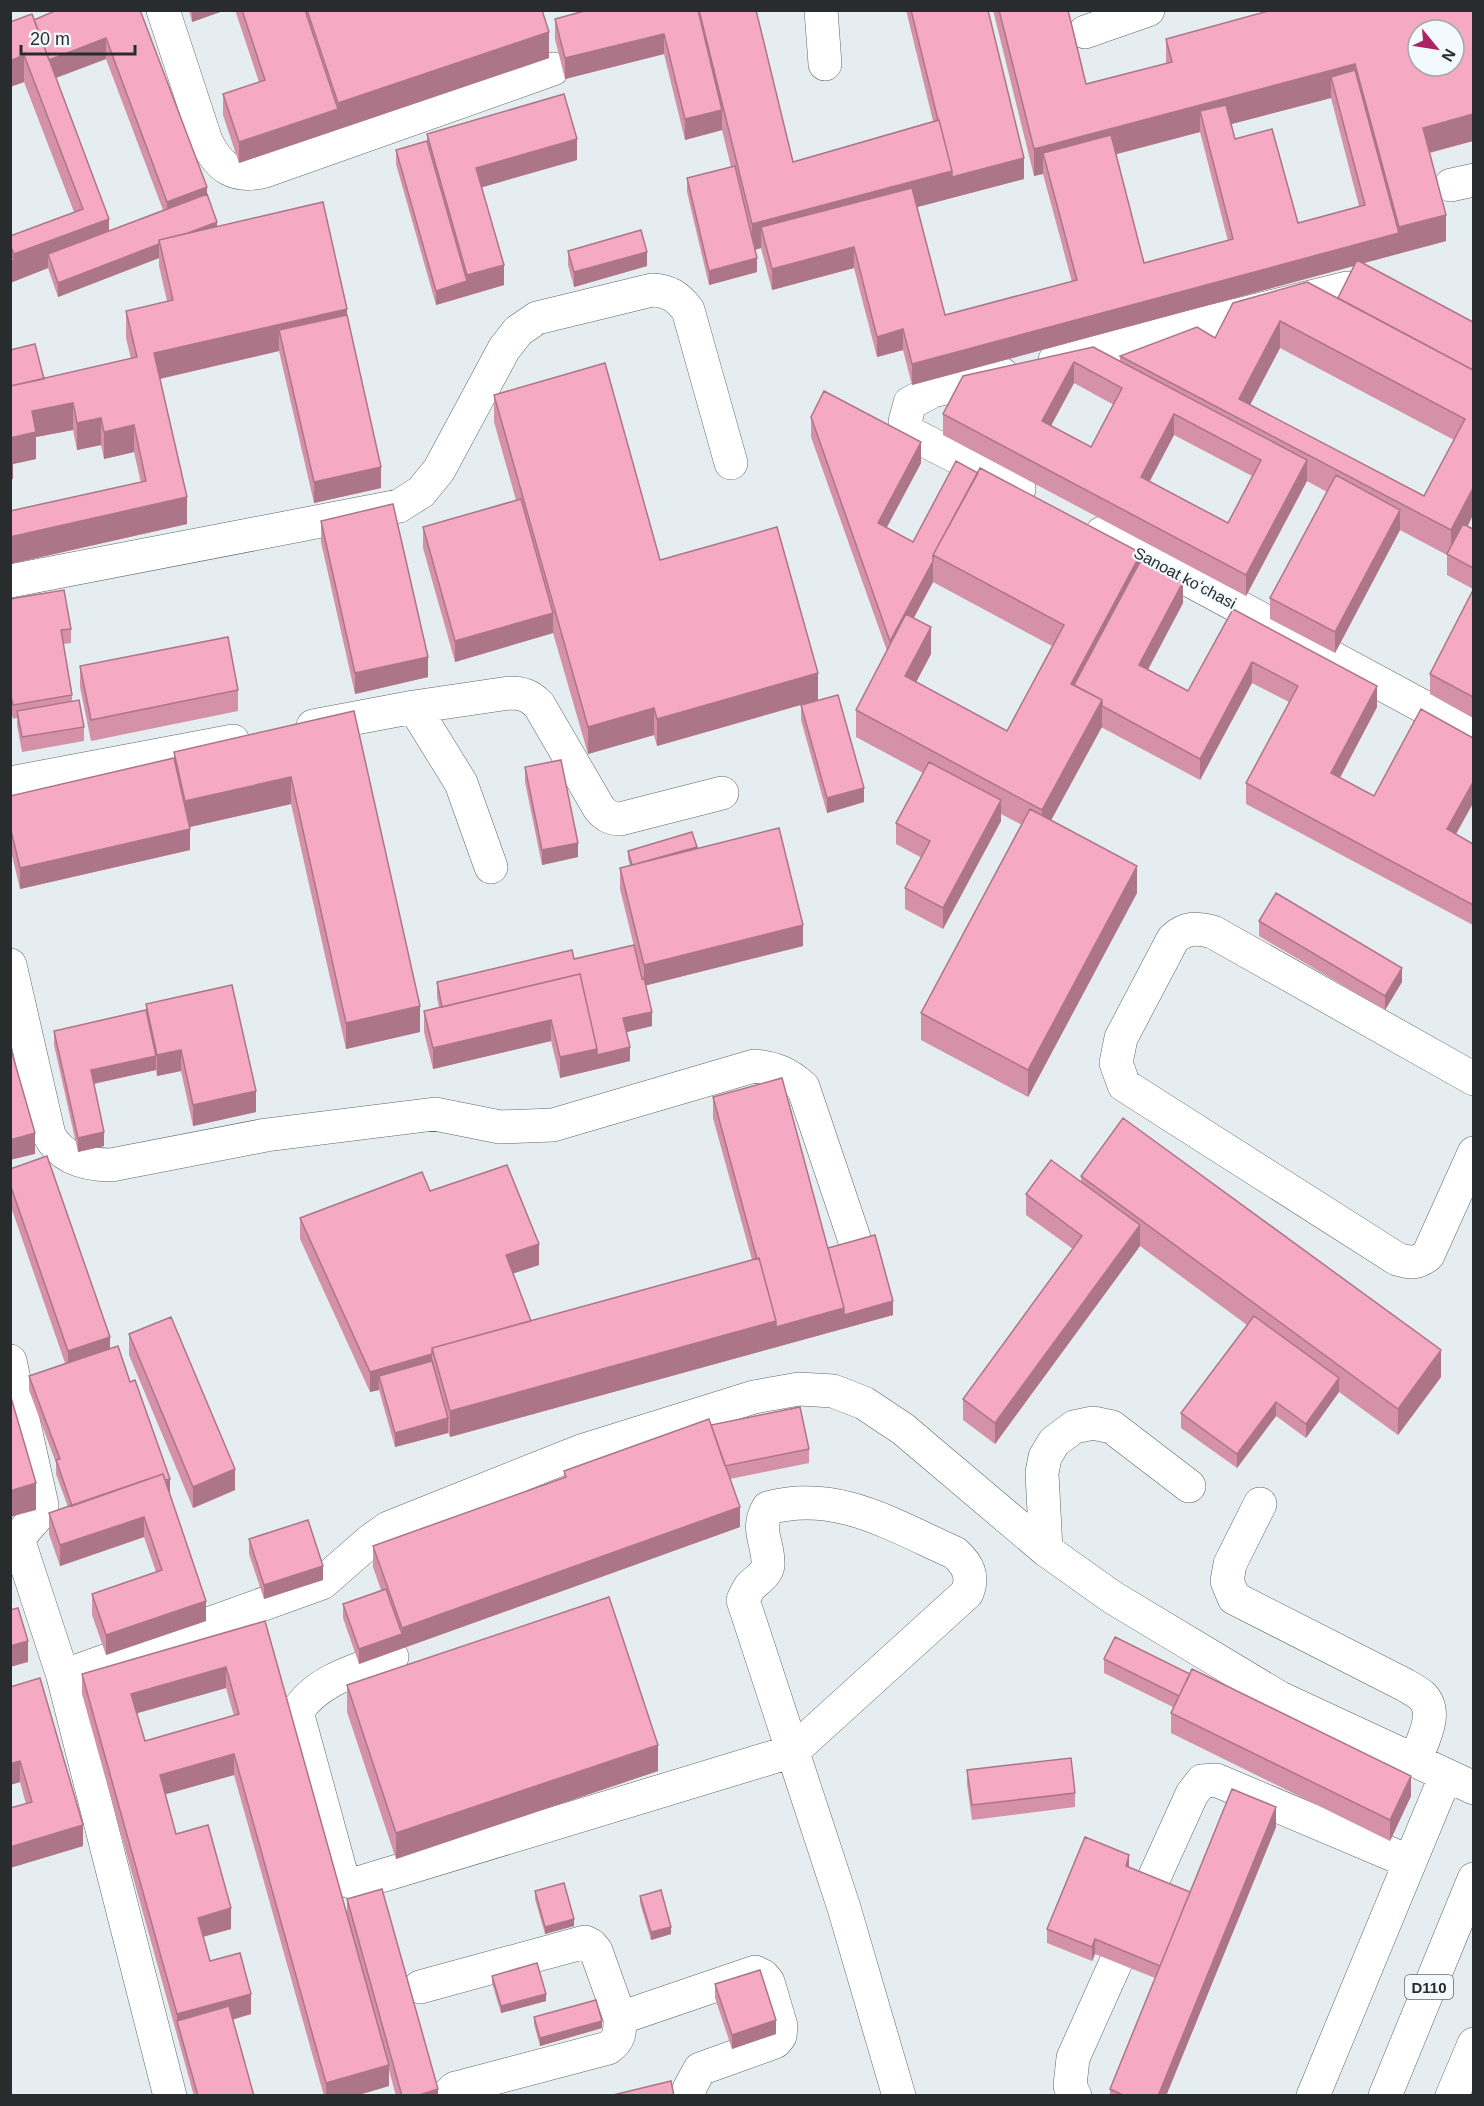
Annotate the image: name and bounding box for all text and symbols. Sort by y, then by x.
scale bar [21,18,135,56]
north arrow [1406,18,1466,78]
text: 20 m [30,29,70,49]
text: N [1438,46,1459,65]
street label: Sanoat koʻchasi [1131,544,1239,612]
road number: D110 [1405,1975,1453,1999]

